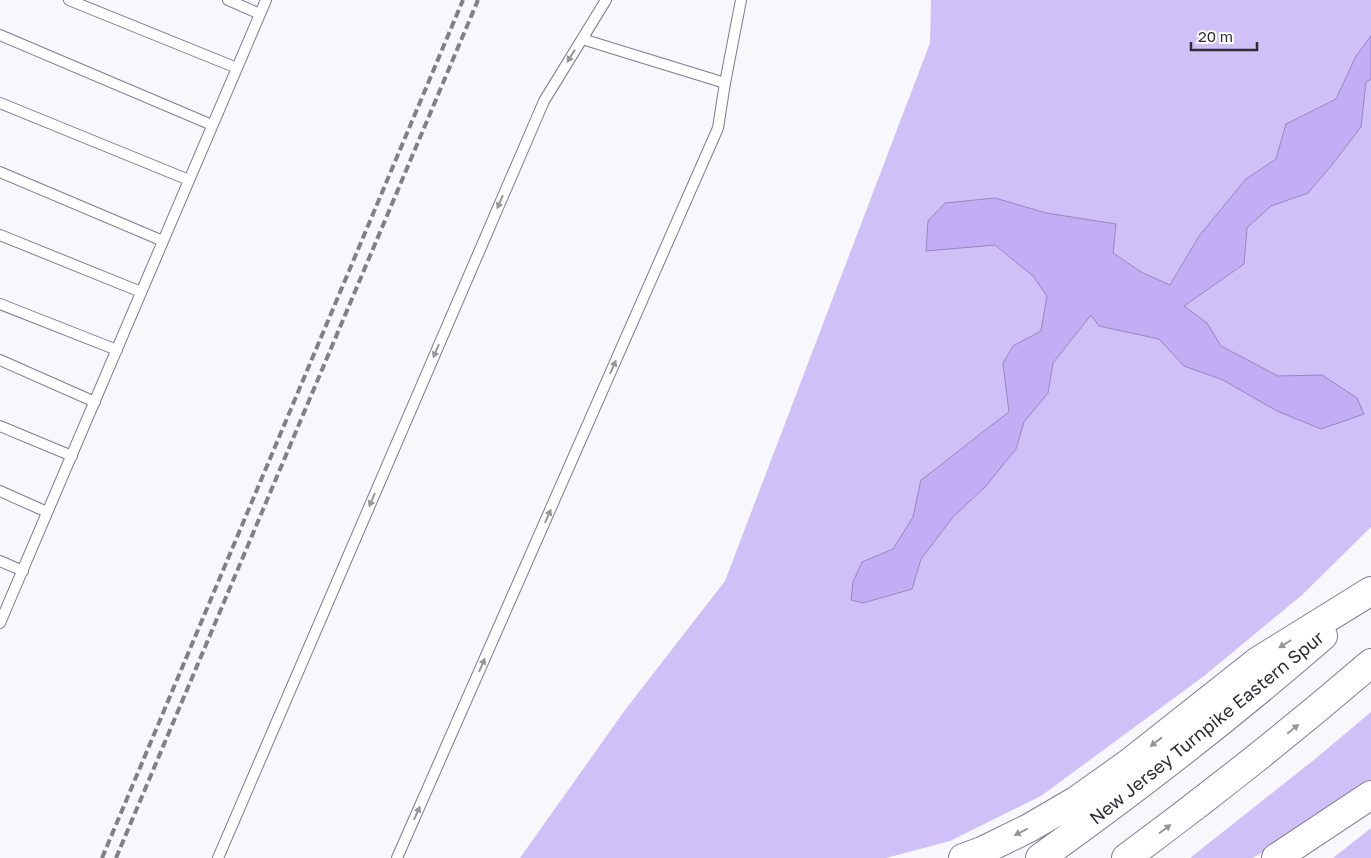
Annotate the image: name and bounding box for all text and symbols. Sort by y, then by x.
scale bar [1191,20,1257,52]
text: 20 m [1198,27,1233,45]
one-way arrow [567,50,576,63]
one-way arrow [496,195,504,209]
one-way arrow [432,344,440,359]
one-way arrow [609,360,617,374]
one-way arrow [367,493,375,508]
one-way arrow [544,509,552,523]
street label: New Jersey Turnpike Eastern Spur [1085,626,1328,829]
one-way arrow [1278,639,1291,648]
one-way arrow [479,658,487,672]
one-way arrow [1286,723,1299,734]
one-way arrow [1150,737,1163,748]
one-way arrow [413,806,421,820]
one-way arrow [1158,824,1172,834]
one-way arrow [1014,828,1028,836]

